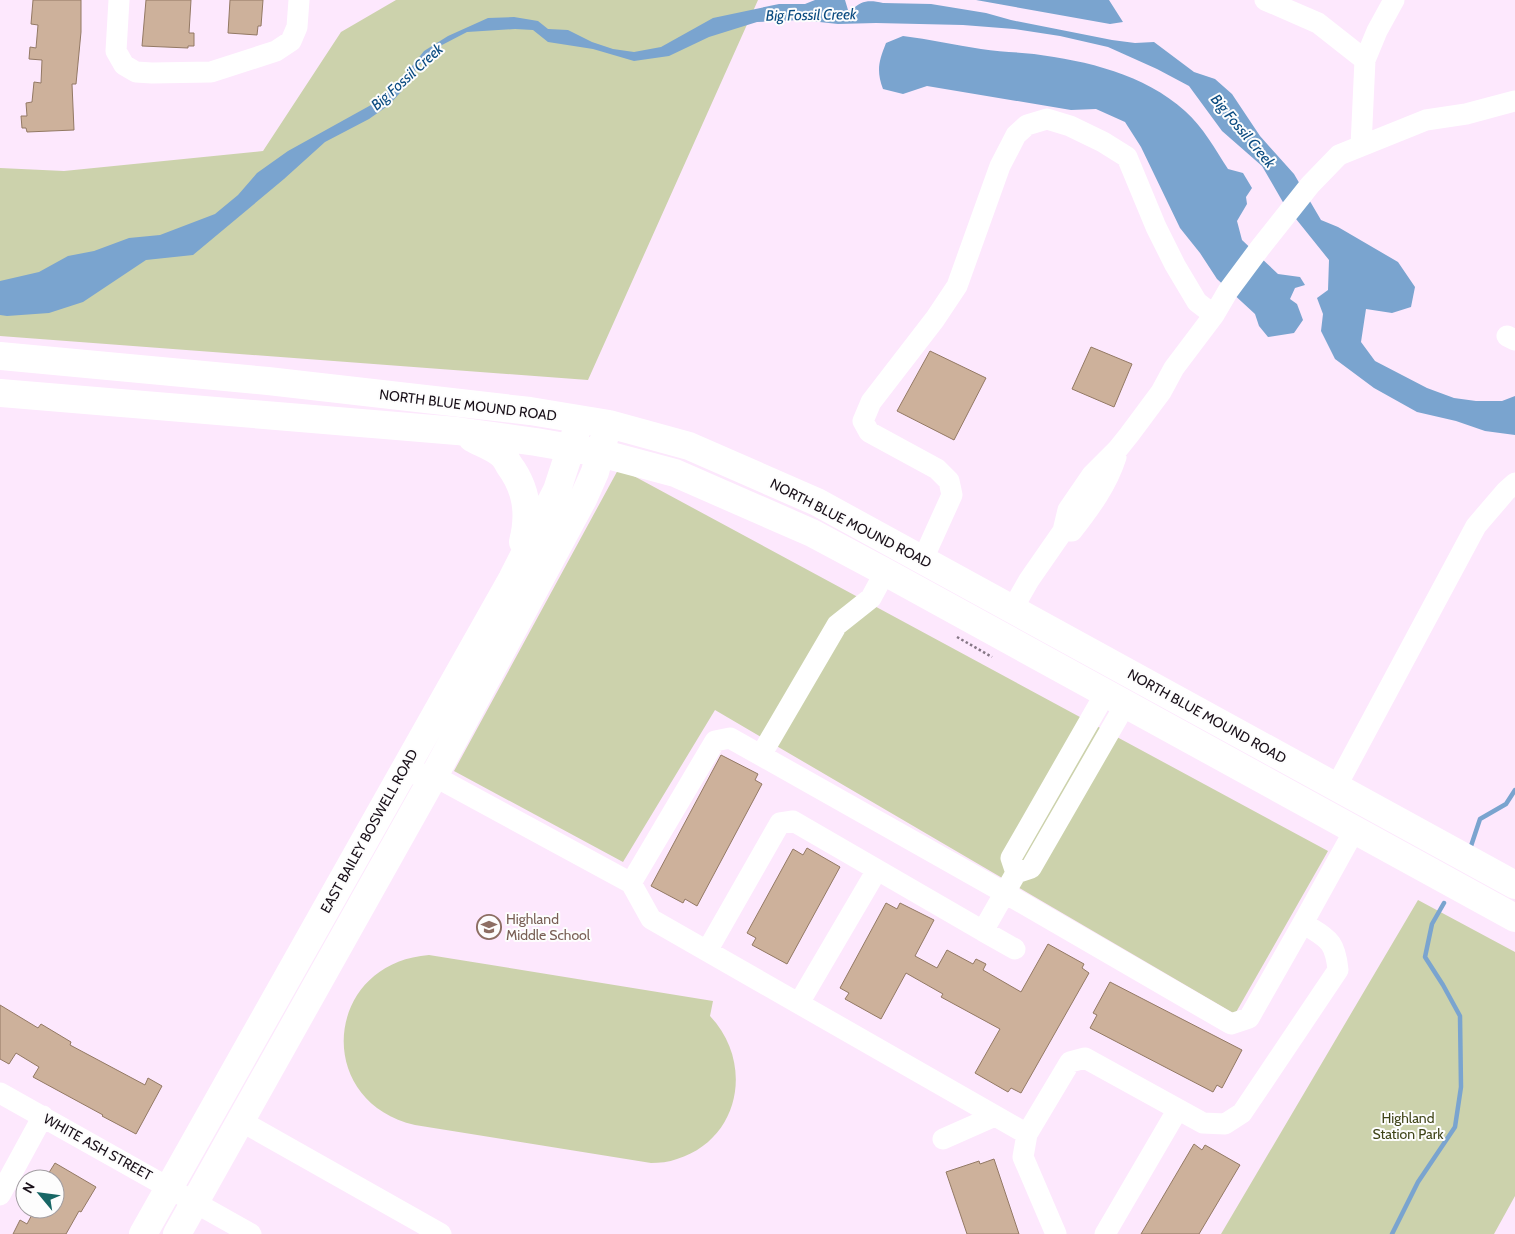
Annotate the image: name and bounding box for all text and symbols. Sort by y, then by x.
water label: Big Fossil Creek [765,5,857,25]
water label: Big Fossil Creek [367,40,447,114]
water label: Big Fossil Creek [1207,90,1279,172]
street label: NORTH BLUE MOUND ROAD [378,385,558,425]
street label: NORTH BLUE MOUND ROAD [767,474,935,572]
street label: NORTH BLUE MOUND ROAD [1124,665,1290,767]
street label: EAST BAILEY BOSWELL ROAD [316,746,422,916]
place label: Highland Middle School [506,910,591,944]
school or university icon: Highland Middle School [476,914,502,940]
park label: Highland Station Park [1373,1109,1444,1143]
street label: WHITE ASH STREET [40,1110,156,1185]
north arrow [15,1169,65,1219]
text: N [18,1179,39,1196]

